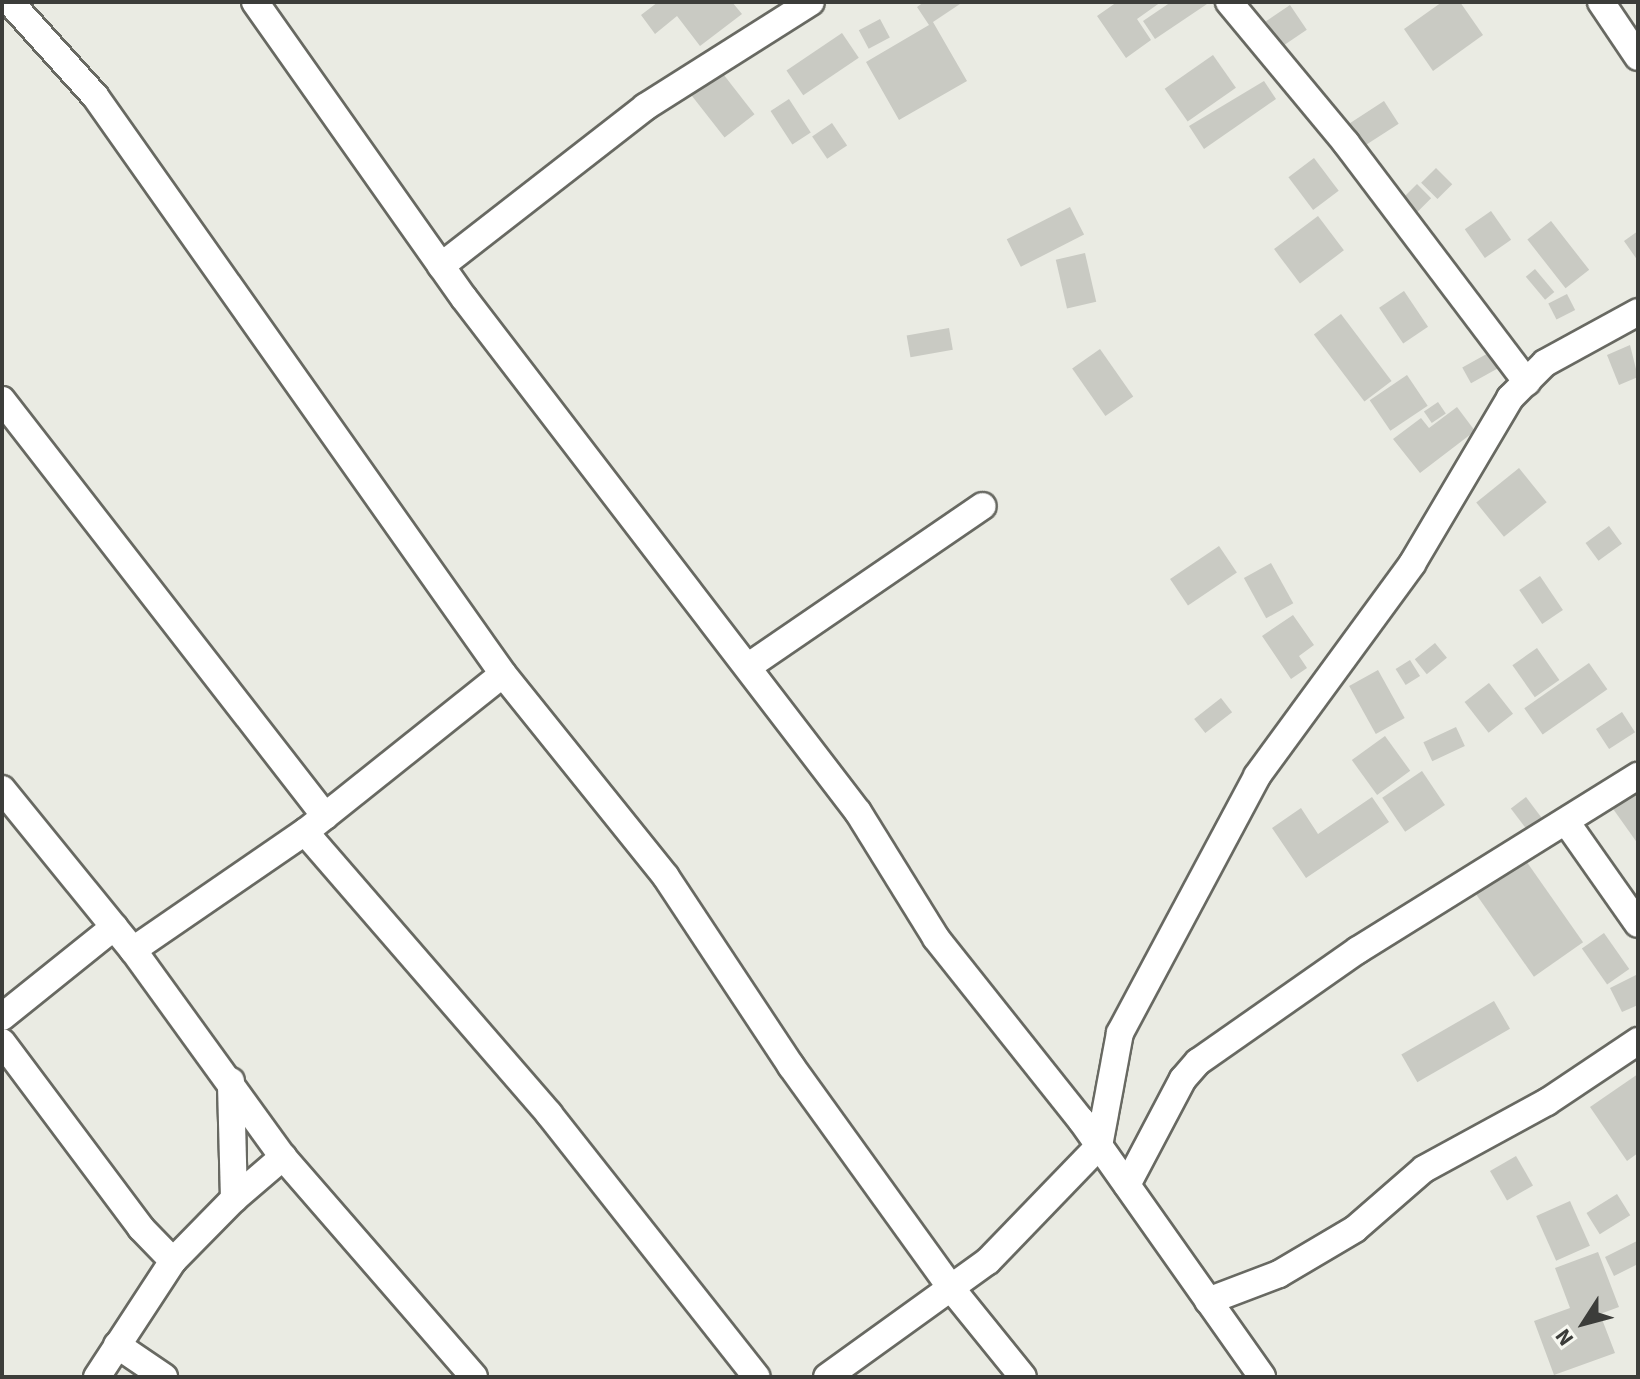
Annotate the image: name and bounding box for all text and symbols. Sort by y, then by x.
north arrow [1544,1283,1624,1363]
text: N [1547,1322,1582,1352]

